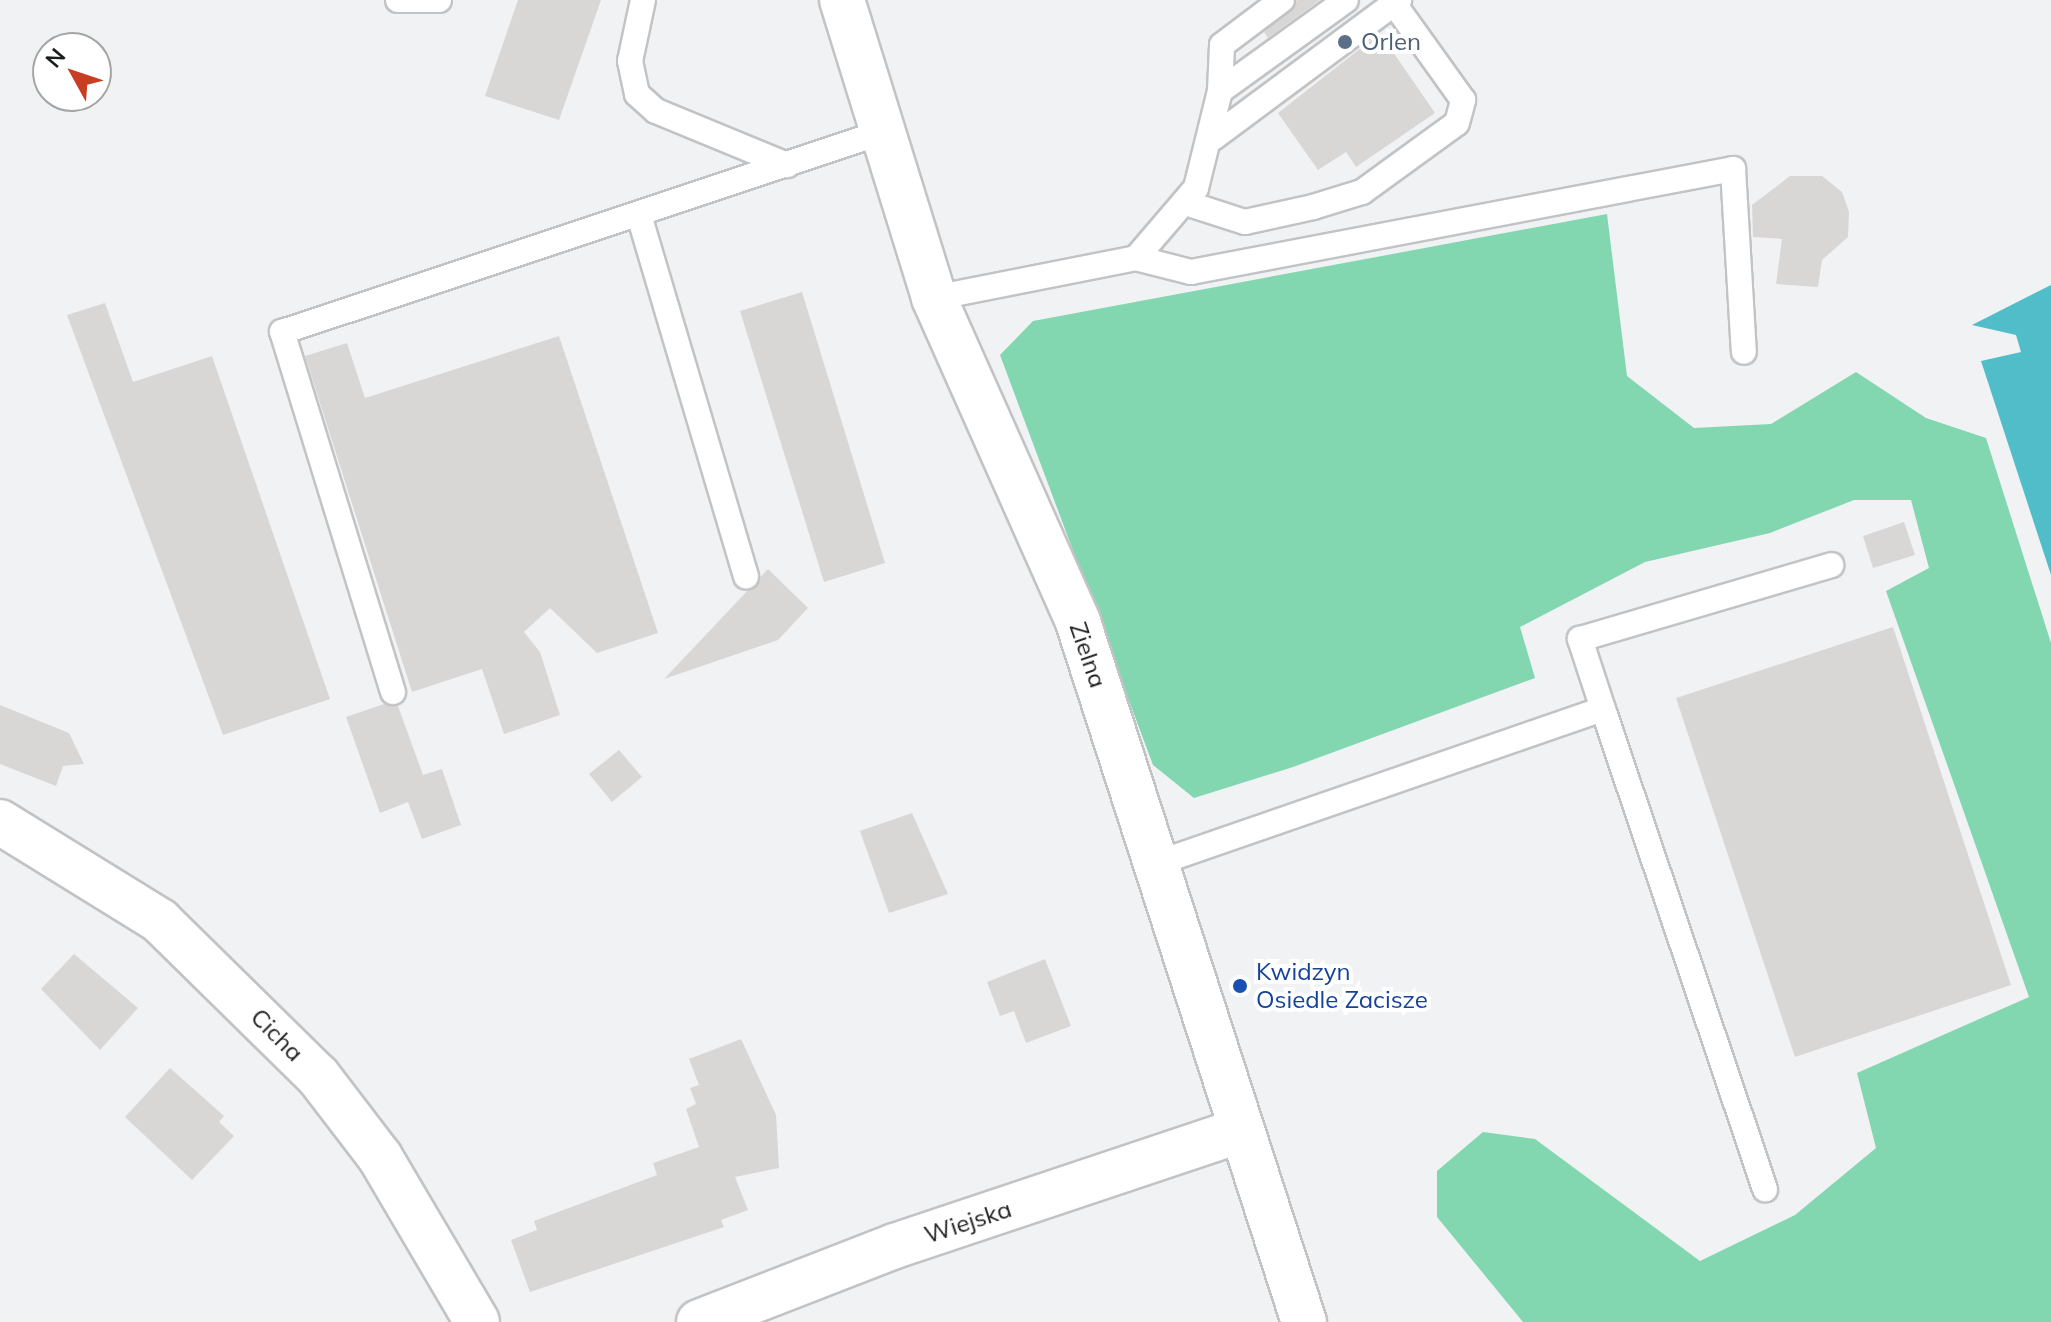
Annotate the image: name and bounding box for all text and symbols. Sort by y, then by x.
place label: Orlen [1361,28,1421,56]
north arrow [32,32,112,112]
marker: Orlen [1336,33,1354,51]
text: N [39,42,71,73]
street label: Zielna [1063,619,1113,691]
place label: Kwidzyn Osiedle Zacisze [1256,958,1428,1014]
marker: Kwidzyn Osiedle Zacisze [1231,977,1249,995]
street label: Cicha [245,1003,309,1067]
street label: Wiejska [921,1194,1015,1250]

